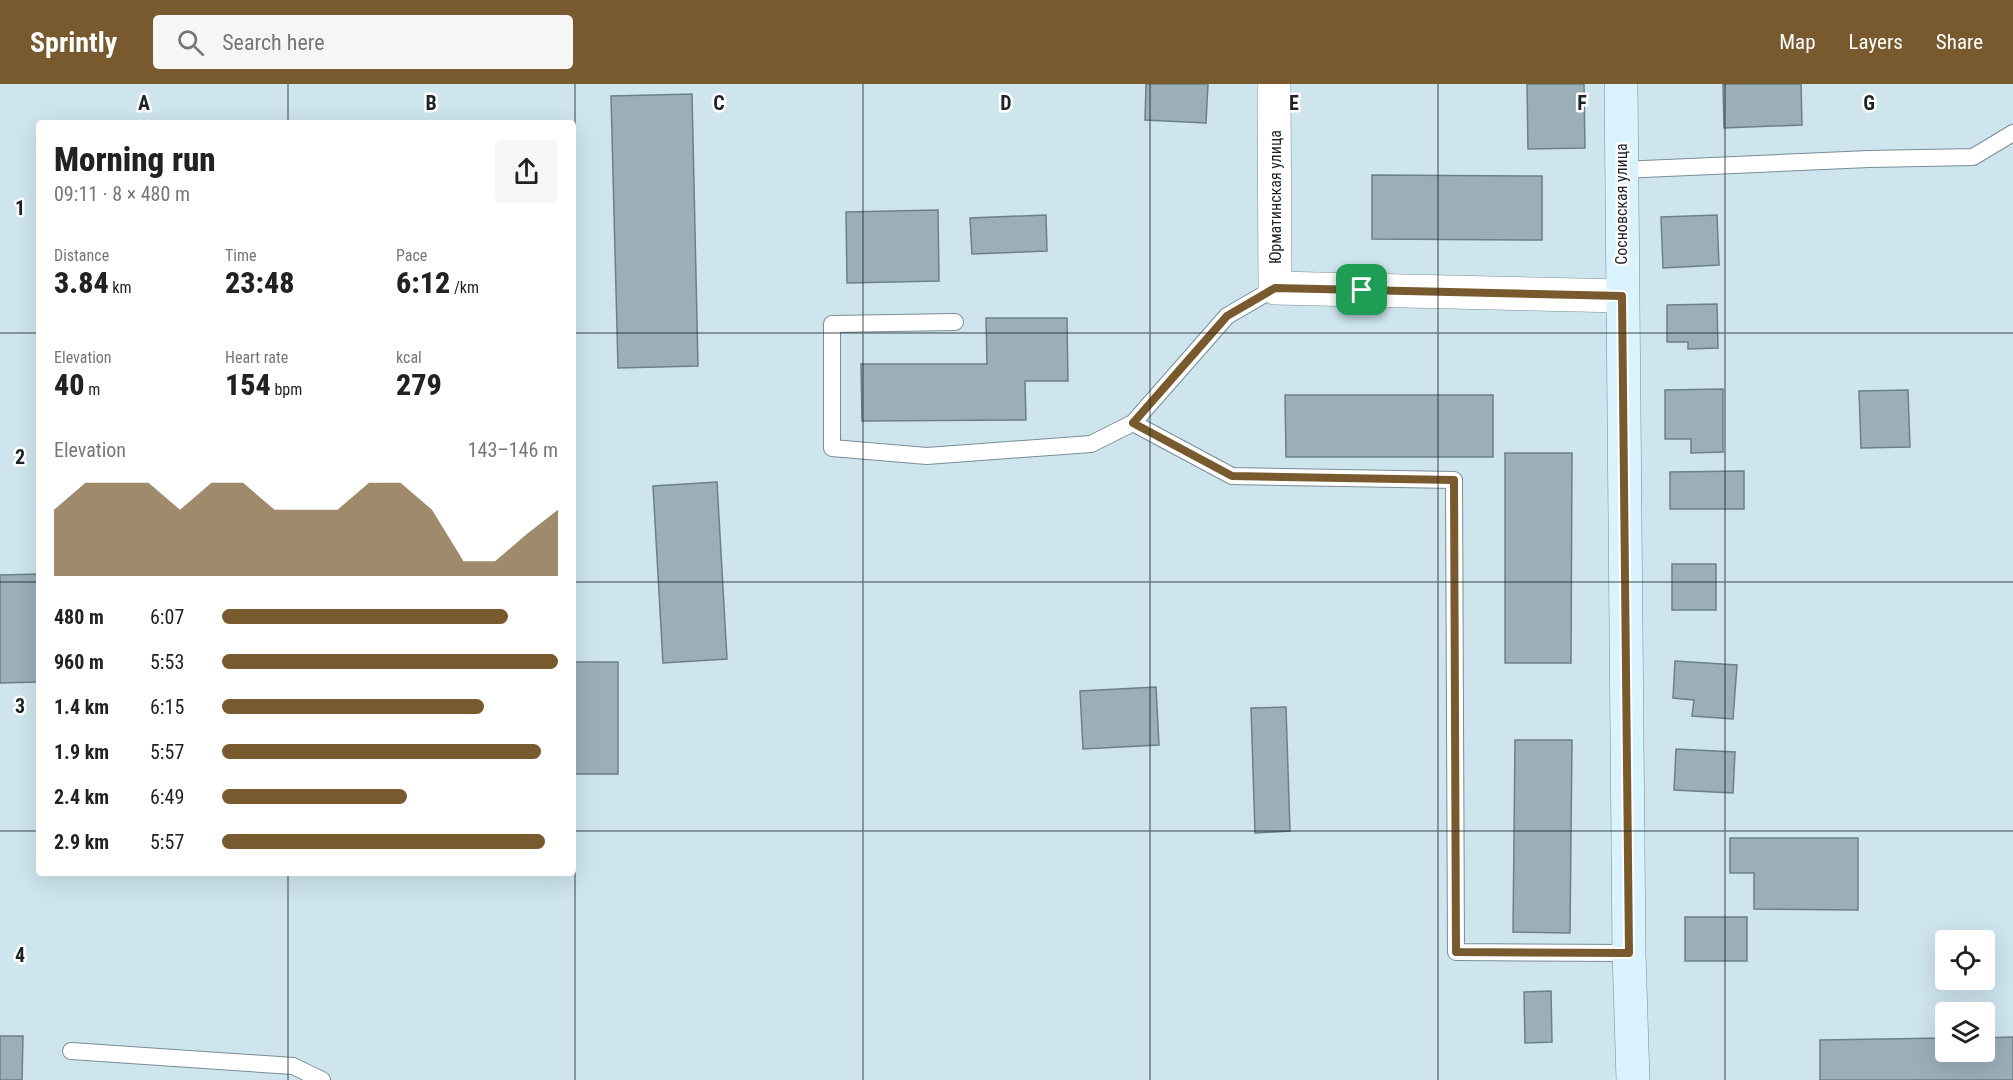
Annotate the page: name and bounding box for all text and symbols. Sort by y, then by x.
search box [153,15,573,69]
text: Sprintly [30,26,117,59]
icon: search [174,26,207,59]
text: Search here [222,30,325,55]
text: Map [1779,30,1816,54]
text: Layers [1849,30,1903,54]
text: Share [1936,30,1983,54]
text: A [138,91,150,115]
text: B [425,91,437,115]
text: C [713,91,725,115]
text: D [1000,91,1012,115]
text: E [1289,91,1299,115]
text: F [1577,91,1587,115]
text: G [1863,91,1875,115]
street label: Юрматинская улица [1266,130,1285,264]
text: Morning run [54,140,216,179]
button: share [495,140,558,203]
street label: Сосновская улица [1612,143,1631,265]
text: 09:11 · 8 × 480 m [54,182,190,206]
text: 1 [15,196,25,220]
text: Distance [54,246,109,265]
text: Time [225,246,257,265]
text: Pace [396,246,427,265]
pin [1336,264,1387,315]
text: 3.84 [54,265,109,300]
text: 23:48 [225,265,294,300]
text: 6:12 [396,265,450,300]
icon: arrive [1345,273,1378,306]
text: km [109,278,132,297]
text: /km [450,278,479,297]
text: Elevation [54,348,112,367]
text: Heart rate [225,348,288,367]
text: kcal [396,348,422,367]
text: 40 [54,367,85,402]
text: 154 [225,367,271,402]
text: 279 [396,367,442,402]
text: m [85,380,100,399]
text: bpm [271,380,302,399]
text: Elevation [54,438,126,462]
text: 143–146 m [468,438,558,462]
text: 2 [15,445,25,469]
text: 480 m [54,605,104,629]
text: 6:07 [150,605,184,629]
text: 960 m [54,650,104,674]
text: 5:53 [150,650,184,674]
text: 3 [15,694,25,718]
text: 1.4 km [54,695,109,719]
text: 6:15 [150,695,184,719]
text: 1.9 km [54,740,109,764]
text: 5:57 [150,740,184,764]
text: 2.4 km [54,785,109,809]
text: 6:49 [150,785,184,809]
text: 2.9 km [54,830,109,854]
text: 5:57 [150,830,184,854]
map controls [1935,930,1995,1062]
button: locate [1935,930,1995,990]
text: 4 [15,943,25,967]
button: layers [1935,1002,1995,1062]

